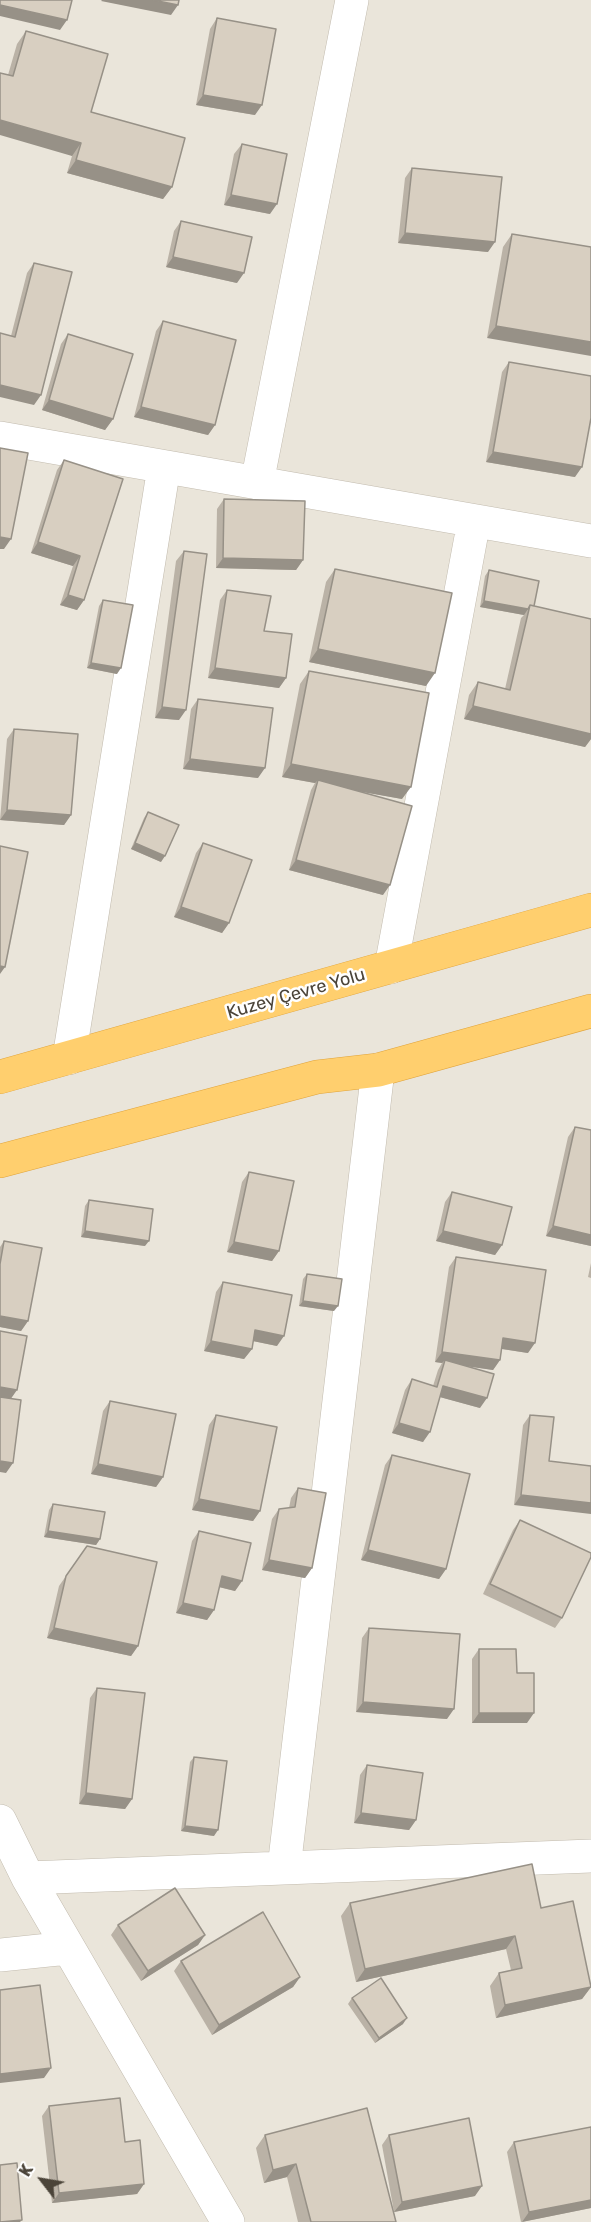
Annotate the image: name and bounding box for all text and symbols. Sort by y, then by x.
street label: Kuzey Çevre Yolu [224,964,368,1024]
north arrow [12,2150,72,2210]
text: K [15,2161,37,2180]

